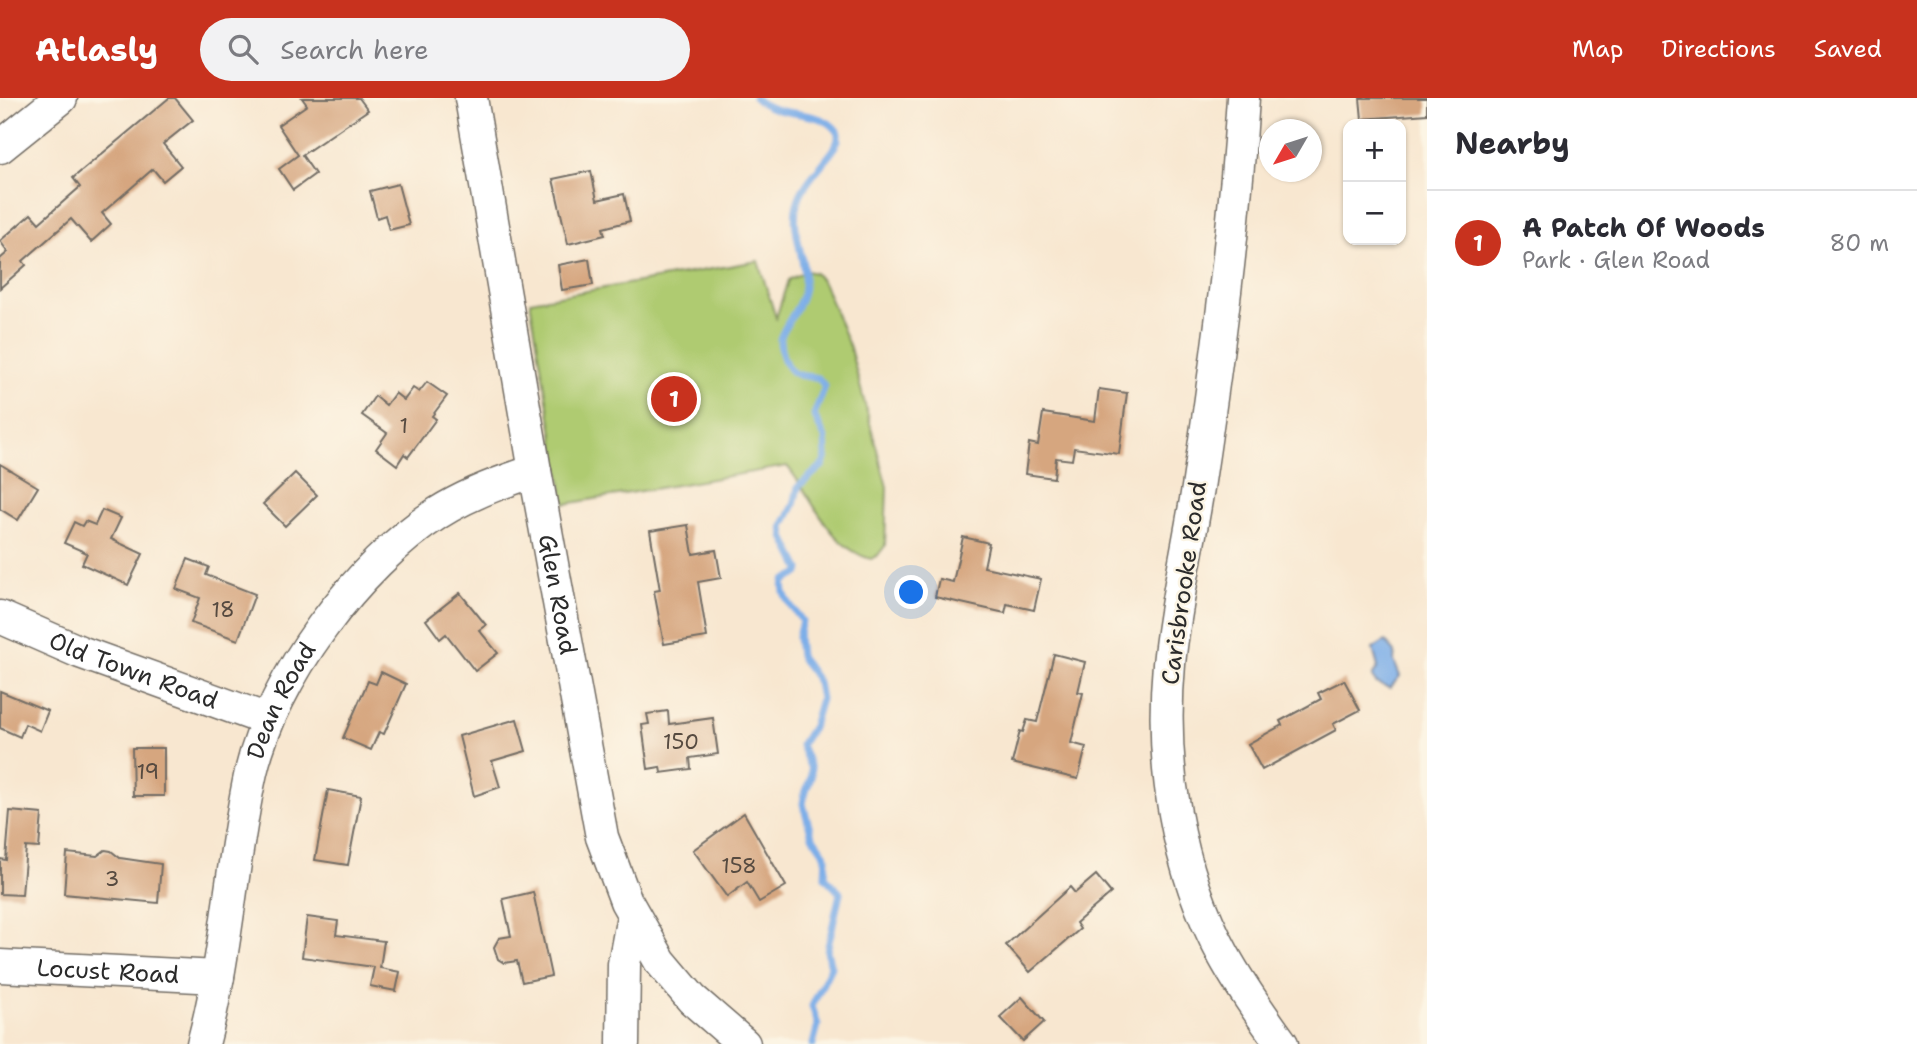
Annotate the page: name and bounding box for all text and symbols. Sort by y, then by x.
search box [200,18,690,81]
text: Atlasly [35,27,158,72]
icon: search [224,30,262,68]
text: Search here [280,32,429,67]
text: Map [1572,33,1623,65]
text: Directions [1661,33,1776,65]
text: Saved [1814,33,1882,65]
north arrow [1259,119,1322,182]
map controls [1343,119,1406,245]
button: + [1343,119,1406,182]
text: Nearby [1455,123,1570,164]
button: − [1343,182,1406,245]
text: A Patch Of Woods [1522,210,1765,245]
text: 1 [1473,228,1483,258]
text: 80 m [1830,228,1889,258]
text: Park · Glen Road [1522,245,1710,275]
pin: 1 [651,373,697,425]
house number: 1 [400,412,408,440]
street label: Carisbrooke Road [1154,479,1214,687]
street label: Glen Road [531,532,584,657]
your location [894,575,928,609]
house number: 18 [211,596,235,624]
street label: Old Town Road [44,624,222,717]
street label: Dean Road [239,636,323,763]
house number: 150 [663,728,699,756]
house number: 19 [137,758,159,786]
house number: 158 [721,852,757,880]
house number: 3 [105,865,119,893]
street label: Locust Road [36,952,180,991]

